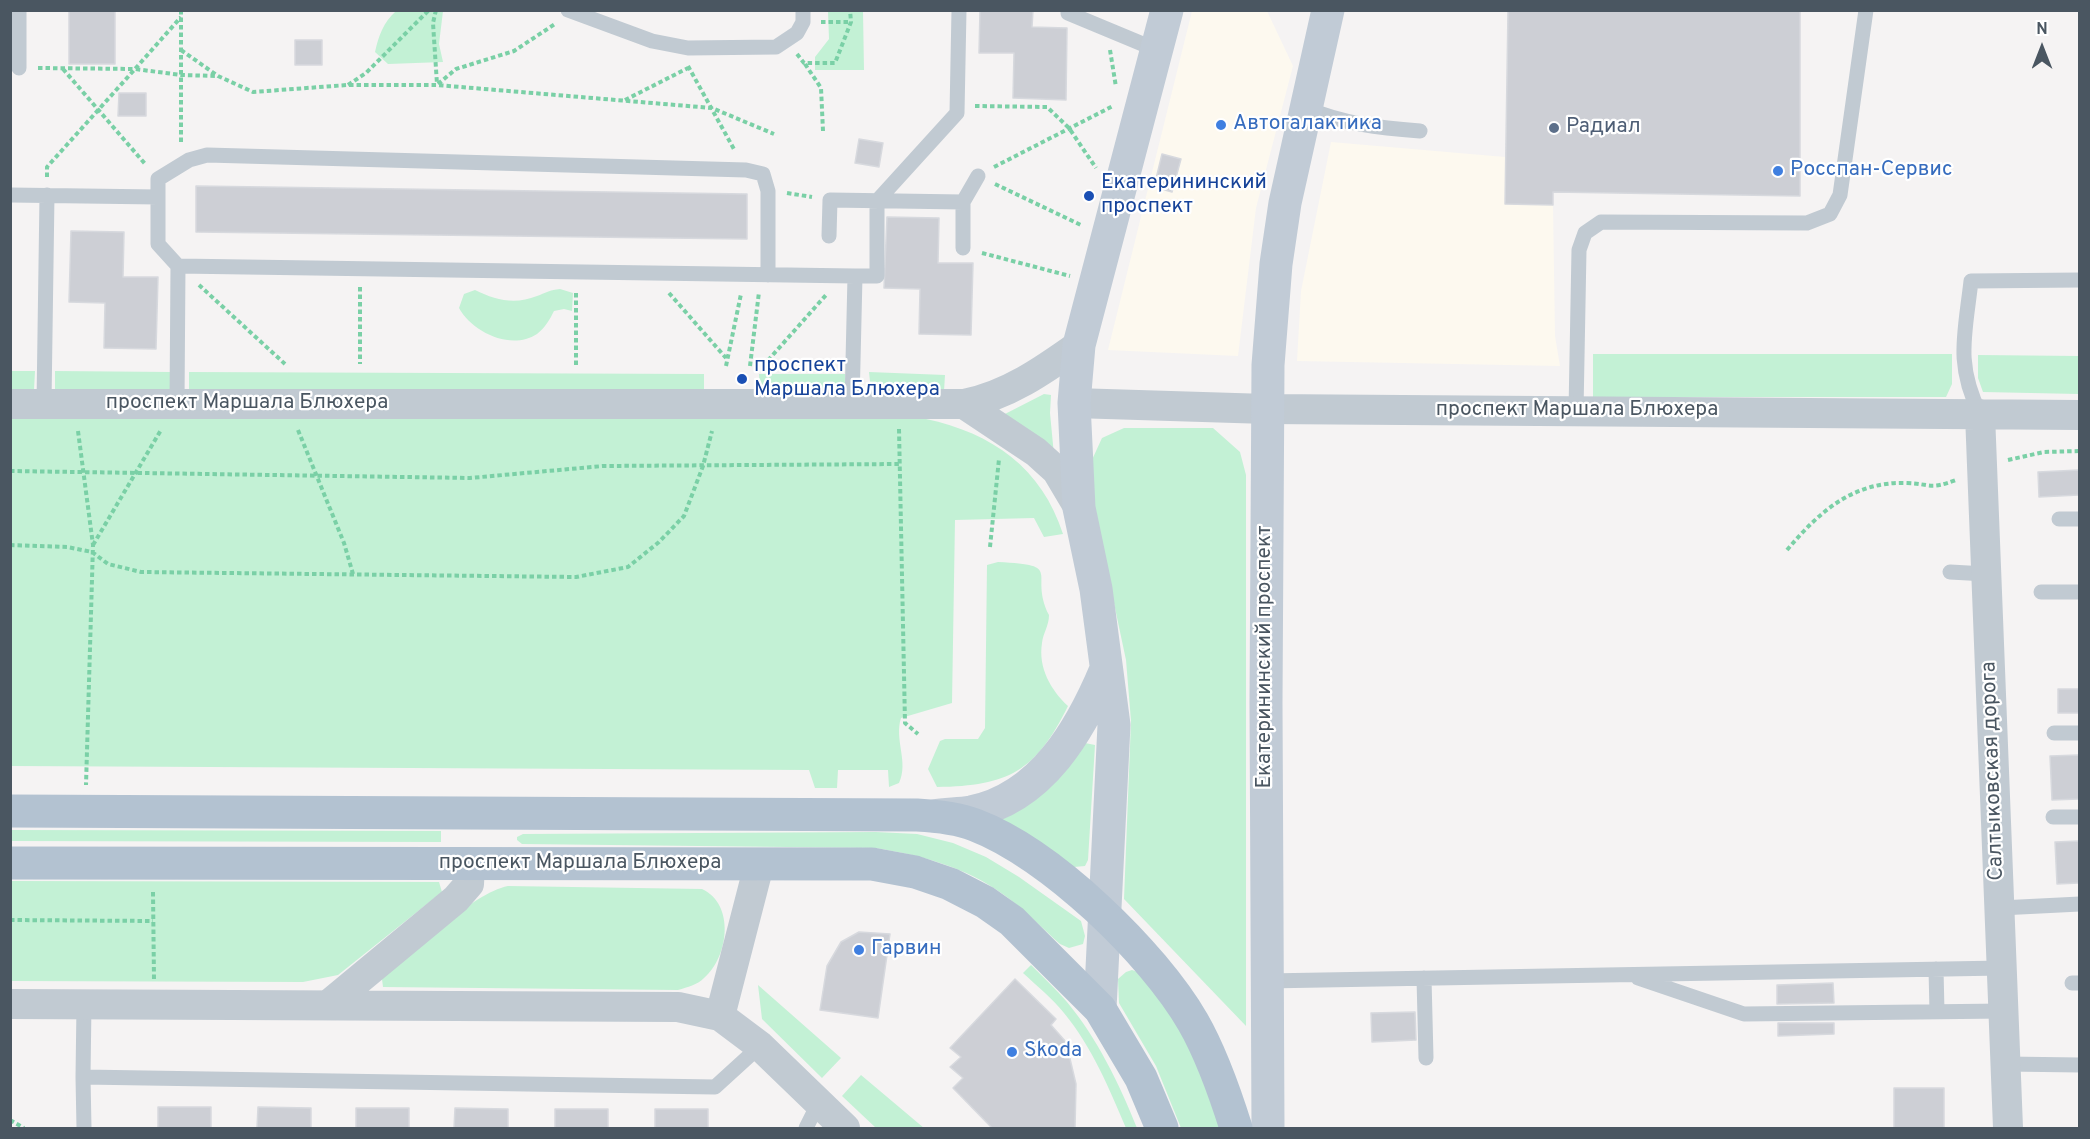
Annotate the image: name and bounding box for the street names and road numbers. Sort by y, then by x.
street label: проспект Маршала Блюхера [106,391,388,417]
street label: проспект Маршала Блюхера [1436,398,1718,424]
street label: Екатерининский проспект [1253,526,1279,788]
street label: Салтыковская дорога [1978,661,2010,881]
street label: проспект Маршала Блюхера [439,851,721,877]

